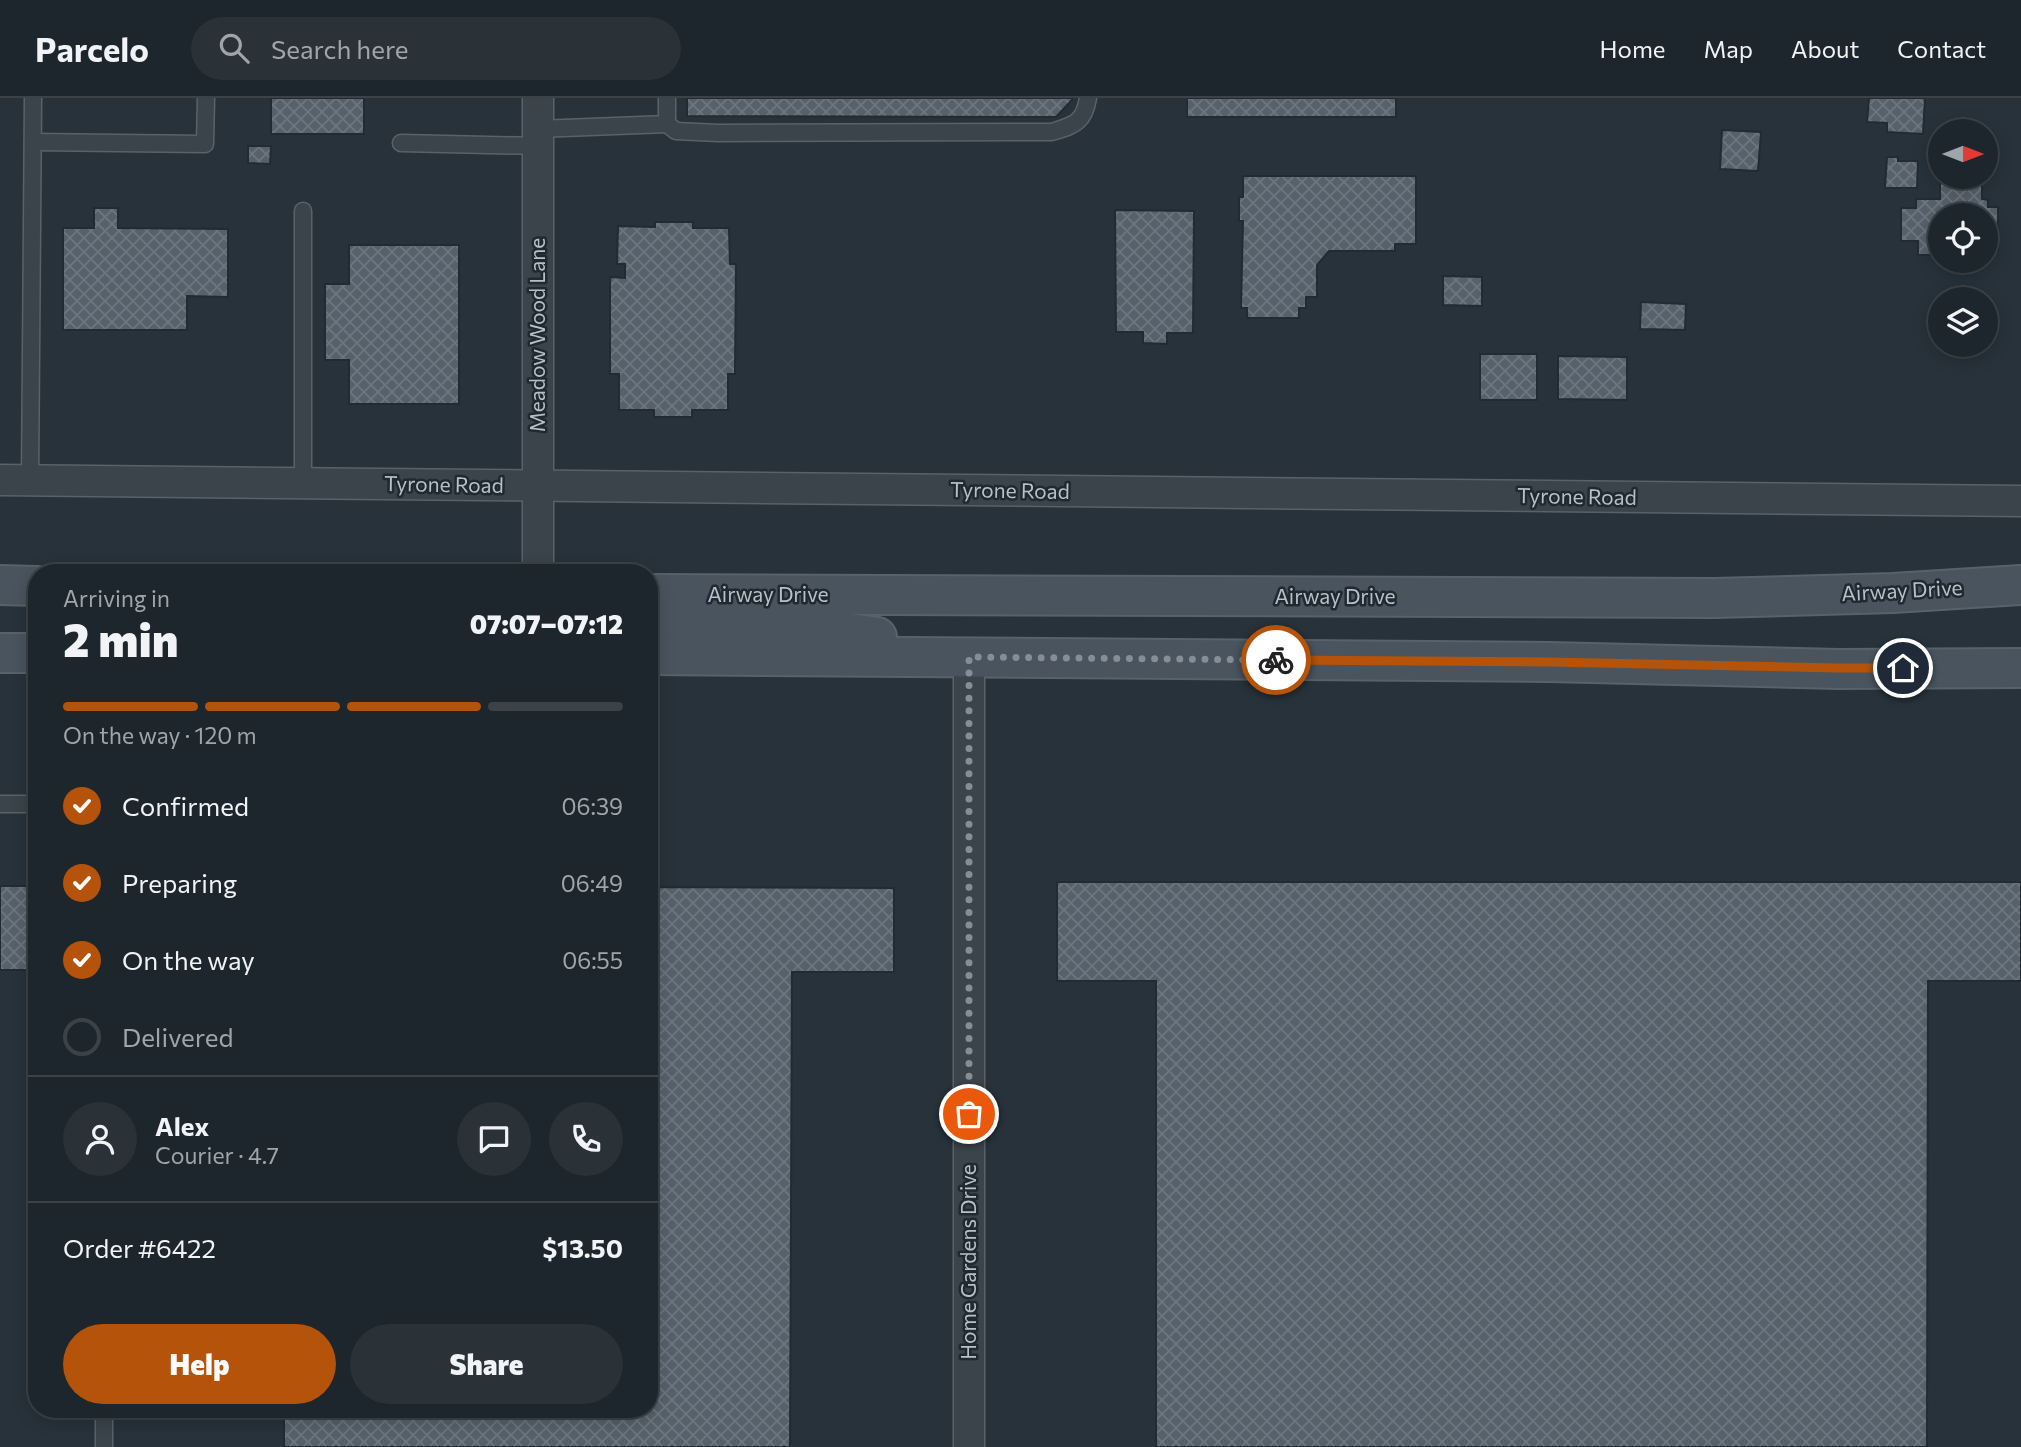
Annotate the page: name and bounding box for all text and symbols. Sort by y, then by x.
search box [191,17,681,80]
text: Parcelo [35,28,149,69]
icon: search [215,29,253,67]
text: Search here [271,33,409,64]
text: Home [1600,34,1666,63]
text: Map [1704,34,1753,63]
text: About [1791,34,1859,63]
text: Contact [1897,34,1986,63]
north arrow [1928,119,1998,189]
map controls [1928,119,1998,357]
button: locate [1928,203,1998,273]
street label: Meadow Wood Lane [524,238,549,432]
button: layers [1928,287,1998,357]
street label: Tyrone Road [384,470,504,497]
street label: Tyrone Road [950,476,1070,503]
street label: Tyrone Road [1517,482,1637,509]
street label: Airway Drive [1841,574,1963,605]
street label: Airway Drive [707,581,829,606]
street label: Airway Drive [1274,583,1396,608]
text: Arriving in [63,584,170,612]
text: 07:07–07:12 [470,608,623,639]
text: 2 min [63,610,179,666]
courier [1241,625,1311,695]
pin [1873,638,1933,698]
icon: bike [1257,641,1295,679]
icon: home [1884,649,1922,687]
text: On the way · 120 m [63,721,257,749]
icon: check [63,787,101,825]
text: Confirmed [122,790,249,821]
text: 06:39 [562,792,623,820]
icon: check [63,864,101,902]
text: Preparing [122,867,237,898]
text: 06:49 [561,869,623,897]
icon: check [63,941,101,979]
text: On the way [122,944,255,975]
text: 06:55 [562,946,623,974]
text: Delivered [122,1021,233,1052]
pin [939,1084,999,1144]
icon: bag [950,1095,988,1133]
button: person [63,1102,137,1176]
button: chat [457,1102,531,1176]
button: phone [549,1102,623,1176]
text: Alex [155,1110,209,1141]
text: Courier · 4.7 [155,1141,279,1169]
street label: Home Gardens Drive [955,1164,980,1360]
text: Order #6422 [63,1232,216,1263]
text: $13.50 [542,1232,623,1263]
button: Help [63,1324,336,1404]
button: Share [350,1324,623,1404]

